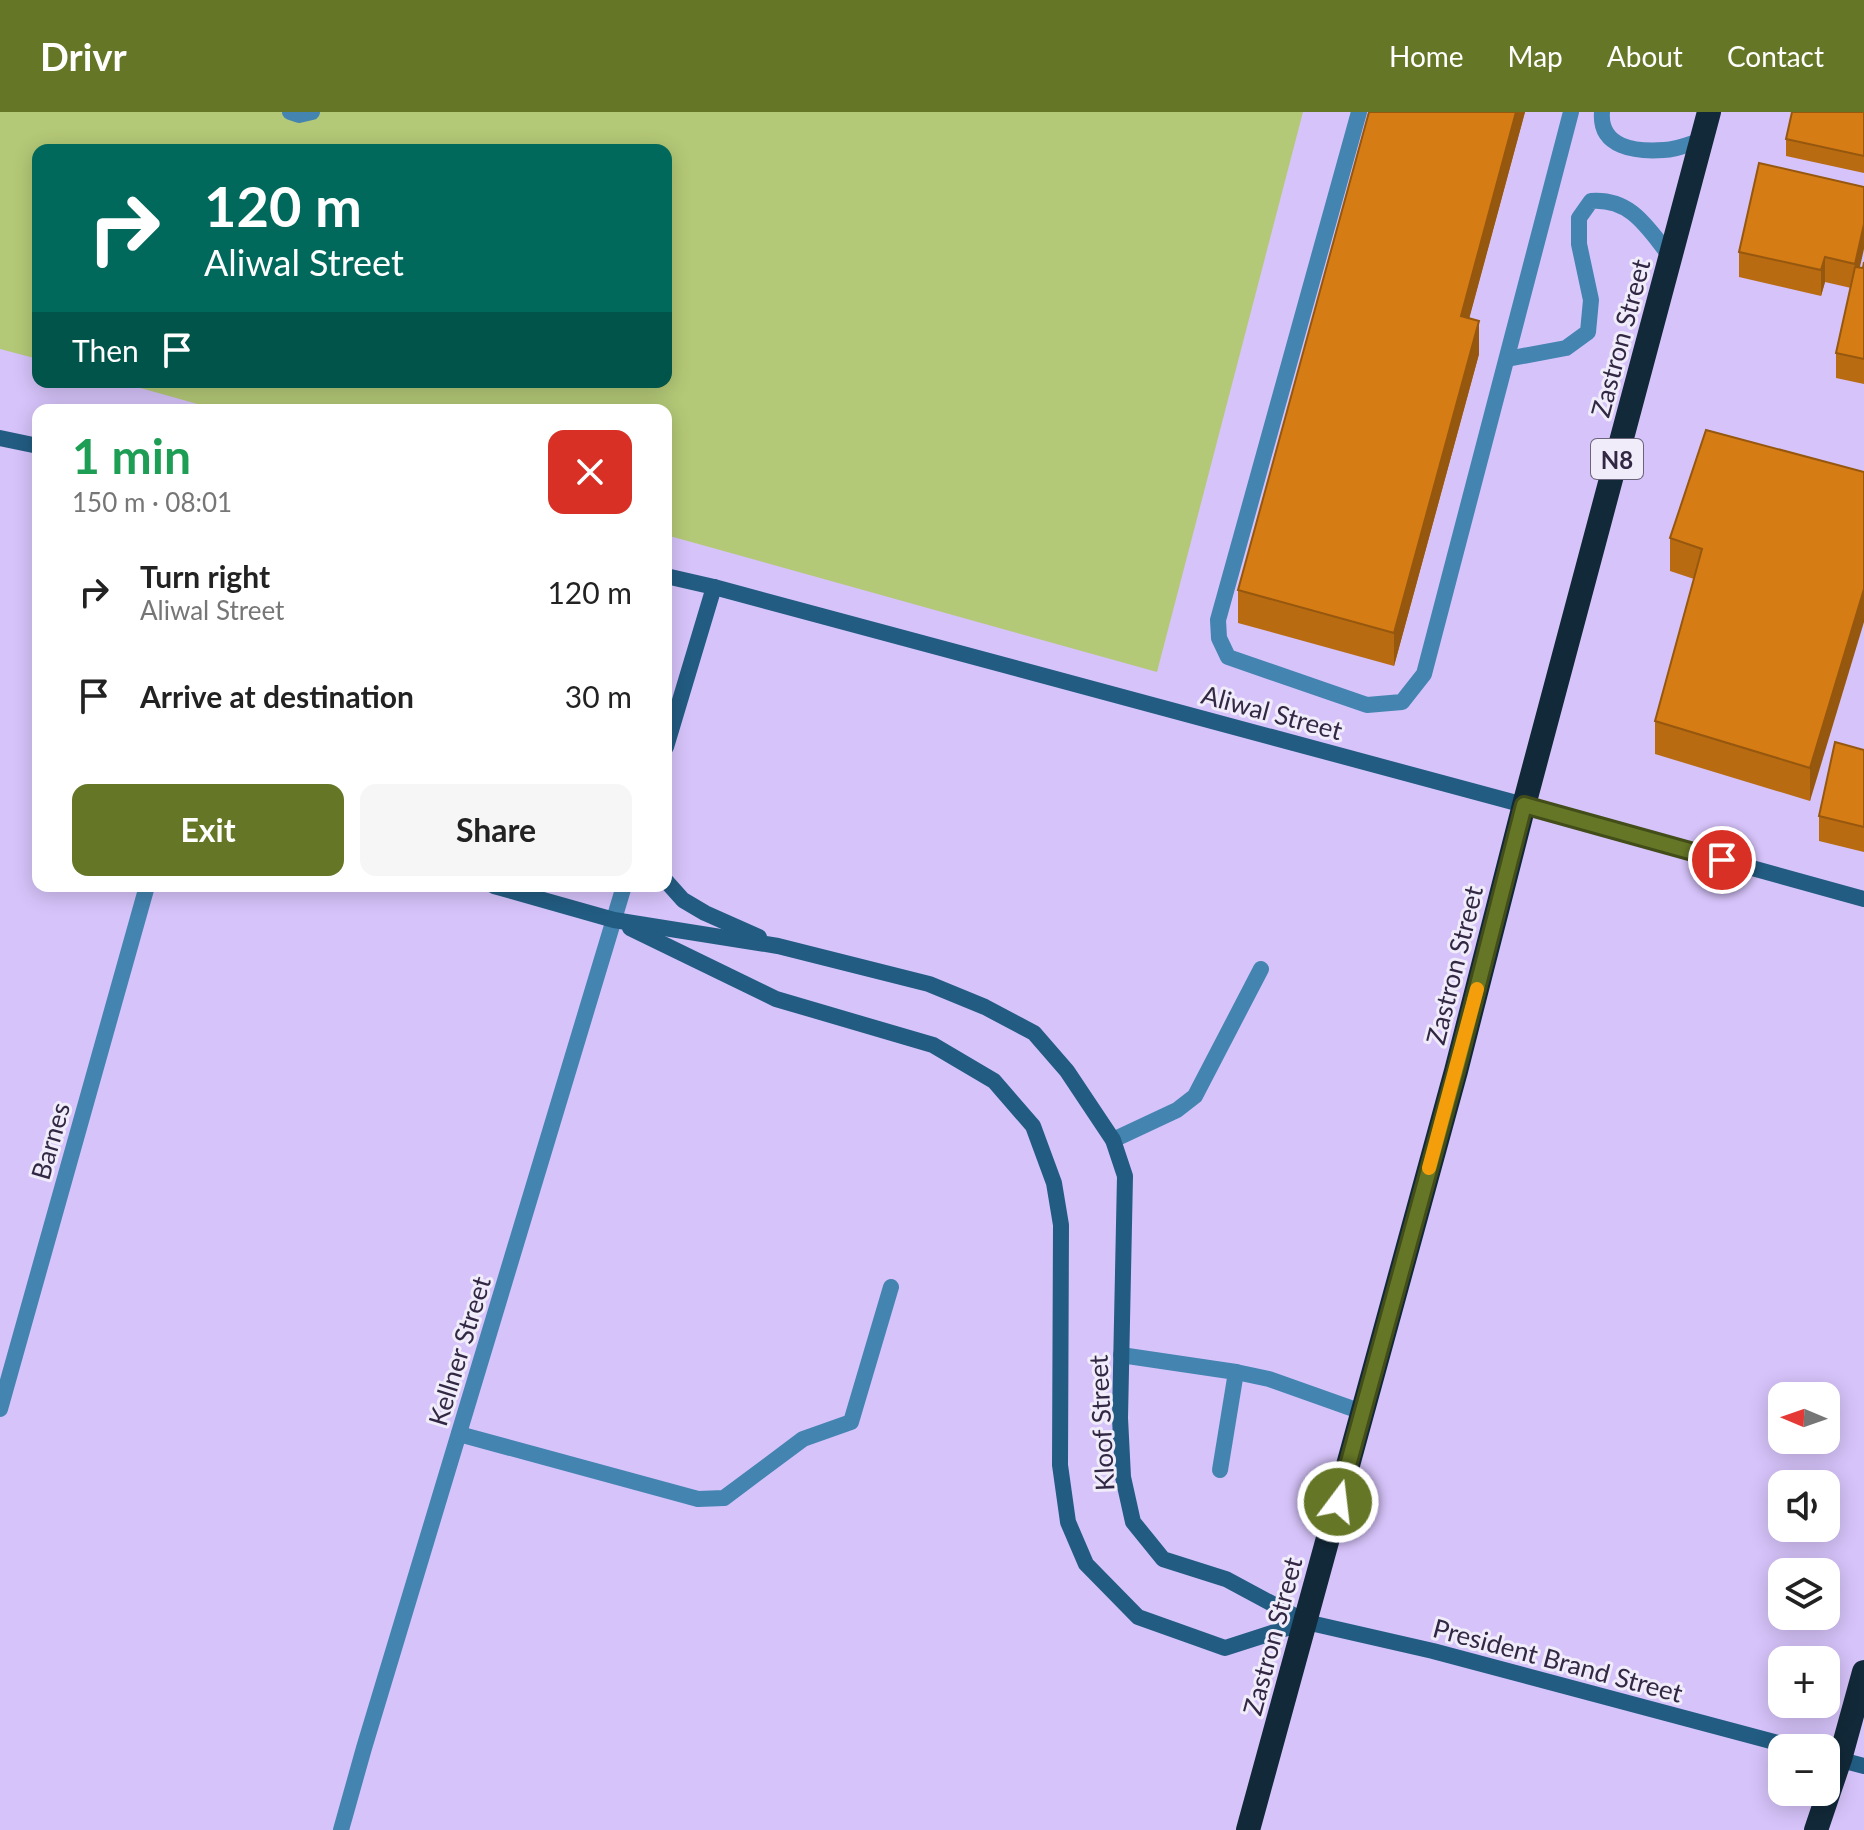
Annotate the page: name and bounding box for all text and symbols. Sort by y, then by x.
text: Drivr [40,33,127,79]
text: Home [1389,39,1464,73]
text: Map [1508,39,1563,73]
text: About [1607,39,1683,73]
text: Contact [1727,39,1824,73]
text: 120 m [204,172,362,239]
icon: right [72,176,176,280]
text: Aliwal Street [204,240,404,284]
street label: Zastron Street [1584,255,1657,421]
icon: arrive [155,328,199,372]
text: Then [72,332,139,368]
text: 1 min [72,427,191,484]
button: close [548,430,632,514]
road number: N8 [1591,439,1643,479]
text: 150 m · 08:01 [72,486,232,518]
text: Turn right [140,558,270,594]
icon: right [72,570,116,614]
text: 120 m [547,574,632,610]
text: Aliwal Street [140,594,284,626]
icon: arrive [72,674,116,718]
text: Arrive at destination [140,678,414,714]
text: 30 m [565,678,632,714]
street label: Aliwal Street [1198,678,1347,746]
button: Exit [72,784,344,876]
button: Share [360,784,632,876]
pin [1688,826,1756,894]
icon: arrive [1700,838,1744,882]
street label: Zastron Street [1419,882,1489,1048]
street label: Barnes [24,1099,76,1183]
street label: Kellner Street [421,1272,497,1430]
street label: Kloof Street [1081,1353,1121,1492]
north arrow [1768,1382,1840,1454]
map controls [1768,1382,1840,1806]
position arrow [1296,1460,1380,1544]
button: sound [1768,1470,1840,1542]
street label: Zastron Street [1236,1553,1309,1719]
button: layers [1768,1558,1840,1630]
street label: President Brand Street [1430,1611,1687,1709]
button: + [1768,1646,1840,1718]
button: − [1768,1734,1840,1806]

